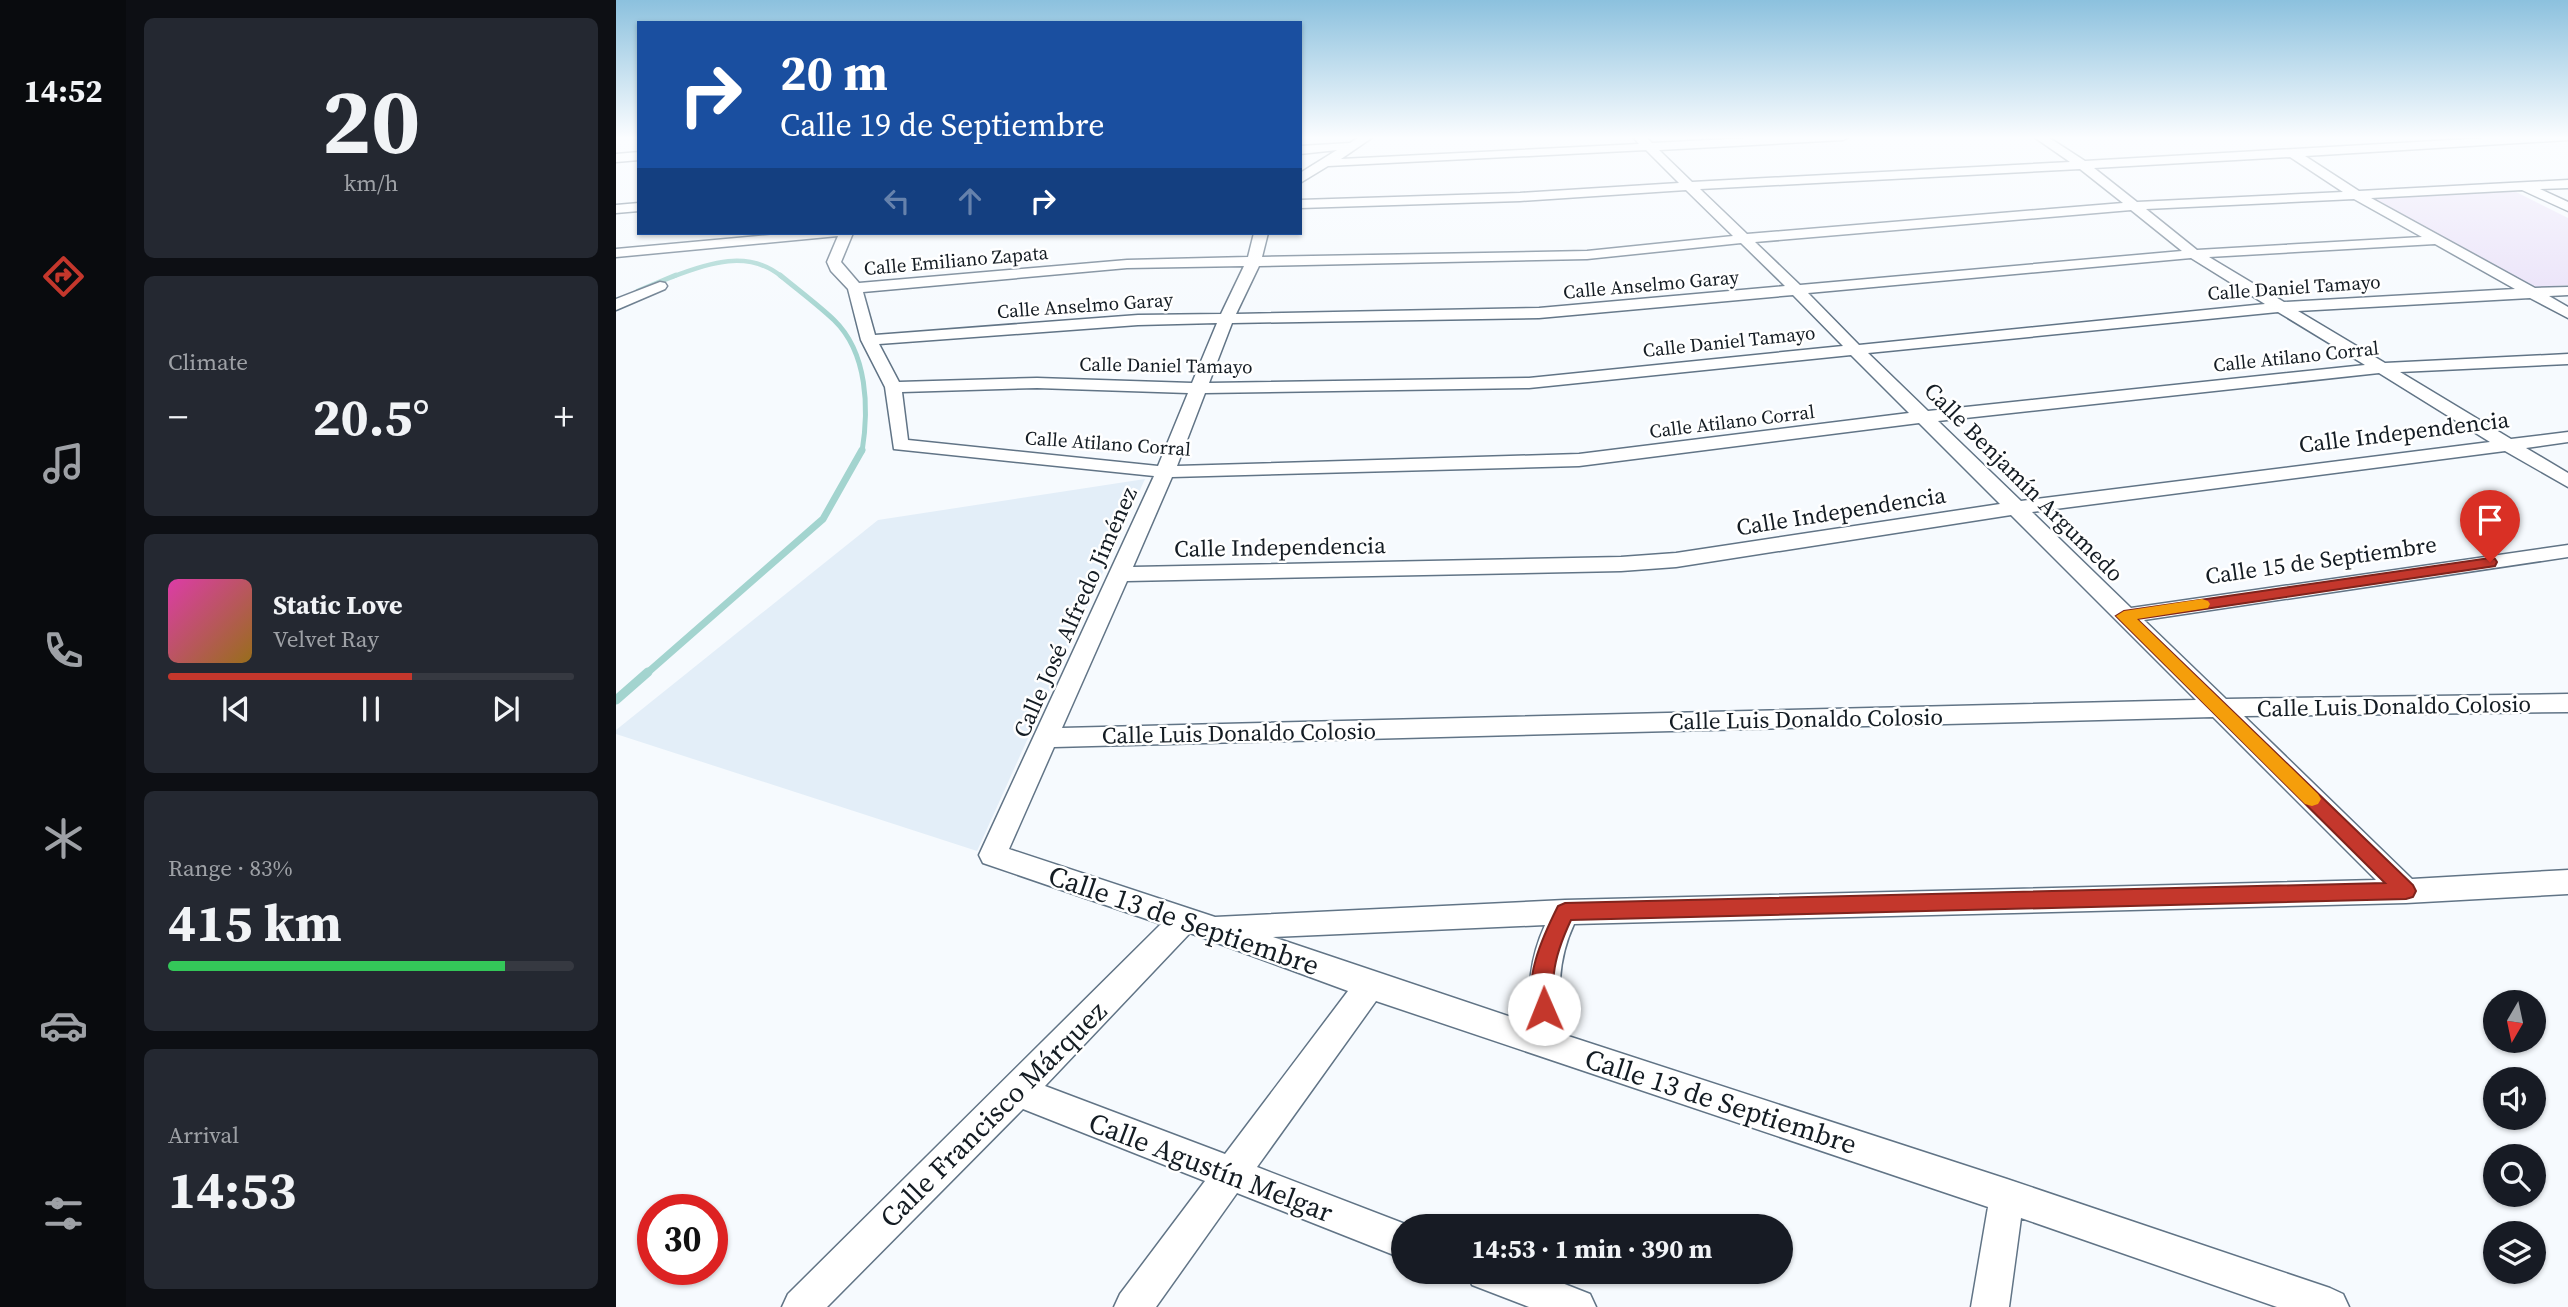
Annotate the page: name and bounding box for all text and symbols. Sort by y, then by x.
text: 20 m [780,39,888,106]
icon: right [665,49,756,140]
text: 20 [322,59,420,183]
text: 14:52 [24,69,102,113]
text: Calle 19 de Septiembre [780,103,1105,147]
text: km/h [344,167,398,199]
icon: left [878,182,916,220]
icon: ahead [951,182,989,220]
icon: right [1024,182,1062,220]
street label: Calle Emiliano Zapata [863,239,1050,281]
icon: directions [39,252,88,301]
street label: Calle Anselmo Garay [1562,263,1740,305]
street label: Calle Daniel Tamayo [2207,268,2381,306]
street label: Calle Anselmo Garay [996,286,1174,324]
street label: Calle Daniel Tamayo [1642,319,1816,363]
street label: Calle Atilano Corral [2212,334,2380,378]
text: Climate [168,346,248,378]
street label: Calle Daniel Tamayo [1079,350,1253,380]
street label: Calle Benjamín Argumedo [1917,375,2131,589]
text: 20.5° [312,381,430,452]
text: − [168,391,188,443]
text: + [554,391,574,443]
street label: Calle Atilano Corral [1648,398,1816,444]
street label: Calle Independencia [2297,403,2511,461]
street label: Calle Atilano Corral [1024,424,1192,462]
icon: music [39,439,88,488]
street label: Calle Independencia [1734,479,1948,543]
street label: Calle José Alfredo Jiménez [1005,482,1145,742]
pin [2460,490,2520,562]
icon: arrive [2471,501,2509,539]
street label: Calle 15 de Septiembre [2203,528,2439,592]
street label: Calle Independencia [1174,529,1386,565]
text: Static Love [273,587,402,623]
text: Velvet Ray [273,623,379,655]
icon: phone [39,626,88,675]
street label: Calle Luis Donaldo Colosio [2257,688,2531,724]
icon: previous [217,690,255,728]
icon: pause [352,690,390,728]
icon: next [487,690,525,728]
street label: Calle Luis Donaldo Colosio [1669,701,1943,737]
street label: Calle Luis Donaldo Colosio [1102,715,1376,751]
icon: climate [39,814,88,863]
text: Range · 83% [168,852,293,884]
street label: Calle 13 de Septiembre [1044,856,1324,984]
text: 415 km [168,887,342,958]
position arrow [1507,972,1581,1046]
north arrow [2483,990,2546,1054]
map controls [2483,990,2546,1284]
street label: Calle Francisco Márquez [871,992,1115,1236]
icon: car [39,1001,88,1050]
street label: Calle 13 de Septiembre [1580,1039,1862,1163]
button: sound [2483,1067,2546,1130]
street label: Calle Agustín Melgar [1083,1103,1339,1231]
text: Arrival [168,1119,239,1151]
button: search [2483,1144,2546,1207]
text: 14:53 [168,1154,296,1225]
icon: filters [39,1189,88,1238]
speed limit sign: 30 [637,1194,728,1285]
button: layers [2483,1221,2546,1284]
text: 14:53 · 1 min · 390 m [1472,1231,1712,1267]

